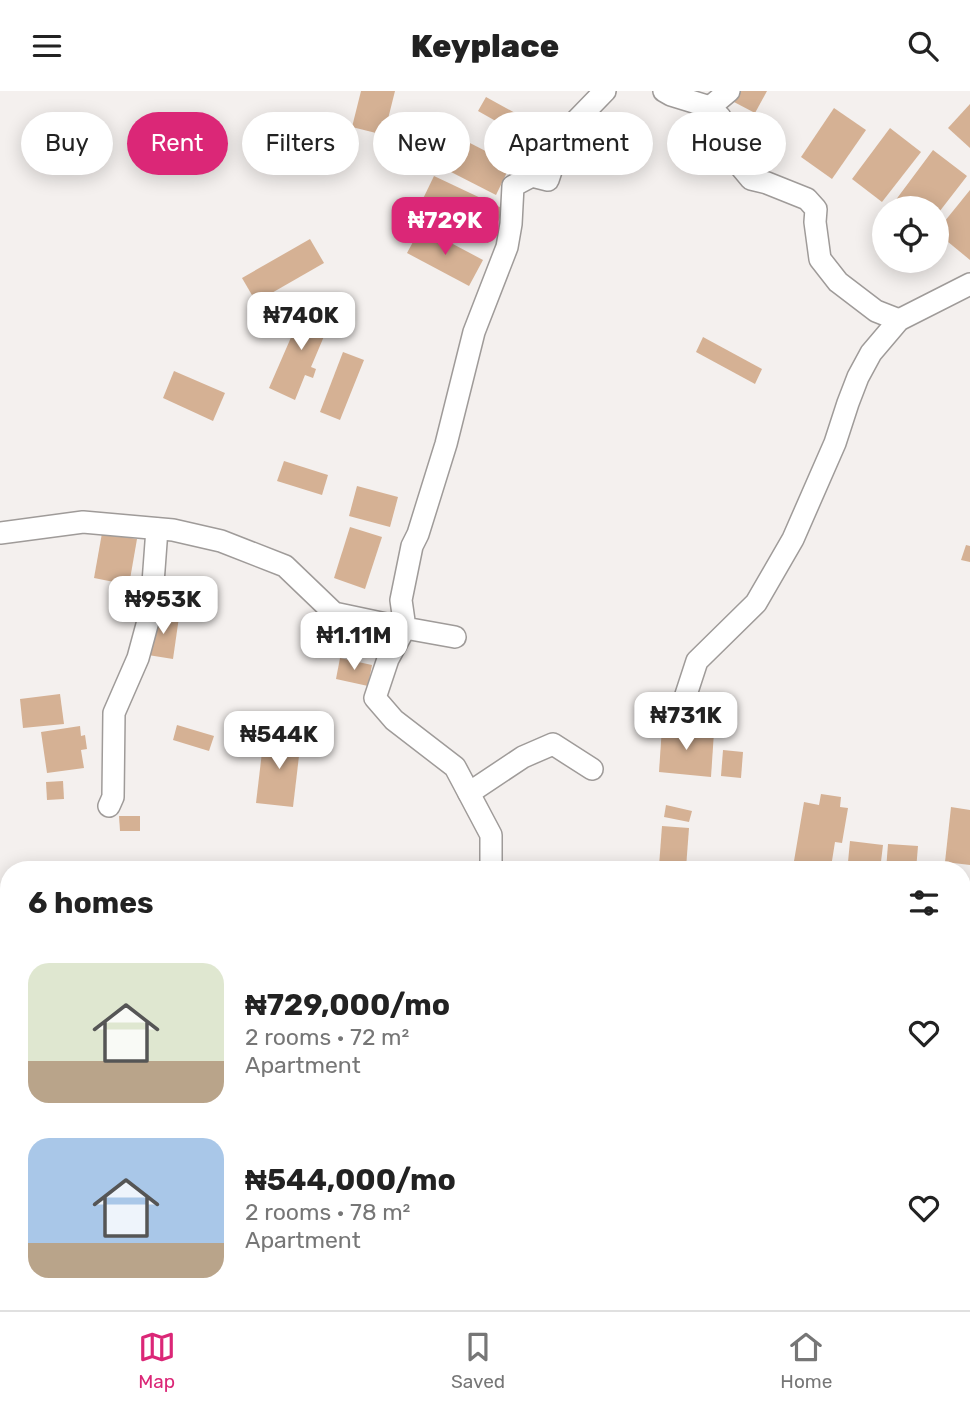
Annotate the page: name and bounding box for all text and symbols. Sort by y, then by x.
icon: menu [28,27,66,65]
text: Keyplace [411,27,559,65]
icon: search [904,27,942,65]
chip: Buy [21,112,113,175]
chip: Rent [127,112,228,175]
chip: Filters [242,112,359,175]
chip: New [373,112,470,175]
chip: Apartment [484,112,653,175]
chip: House [667,112,786,175]
map controls [872,196,949,273]
button: locate [872,196,949,273]
pin: ₦729K [396,197,494,257]
text: ₦729K [408,206,482,234]
pin: ₦740K [252,293,350,352]
text: ₦740K [263,301,339,329]
pin: ₦953K [114,577,212,636]
text: ₦953K [125,585,201,613]
pin: ₦1.11M [297,613,411,672]
text: ₦1.11M [317,621,392,649]
pin: ₦731K [637,693,735,752]
text: ₦731K [650,701,722,729]
pin: ₦544K [230,711,328,771]
text: ₦544K [240,720,318,748]
icon: filters [905,884,943,922]
text: 6 homes [28,885,154,921]
text: ₦729,000/mo [245,987,450,1023]
icon: home [84,991,168,1075]
icon: heart [905,1014,943,1052]
text: 2 rooms · 72 m² [245,1023,409,1051]
text: Apartment [245,1051,361,1079]
text: ₦544,000/mo [245,1162,456,1198]
icon: home [84,1166,168,1250]
icon: heart [905,1189,943,1227]
text: 2 rooms · 78 m² [245,1198,410,1226]
text: Apartment [245,1226,361,1254]
tab: Map [138,1328,176,1393]
tab: Saved [451,1328,505,1393]
tab: Home [780,1328,832,1393]

